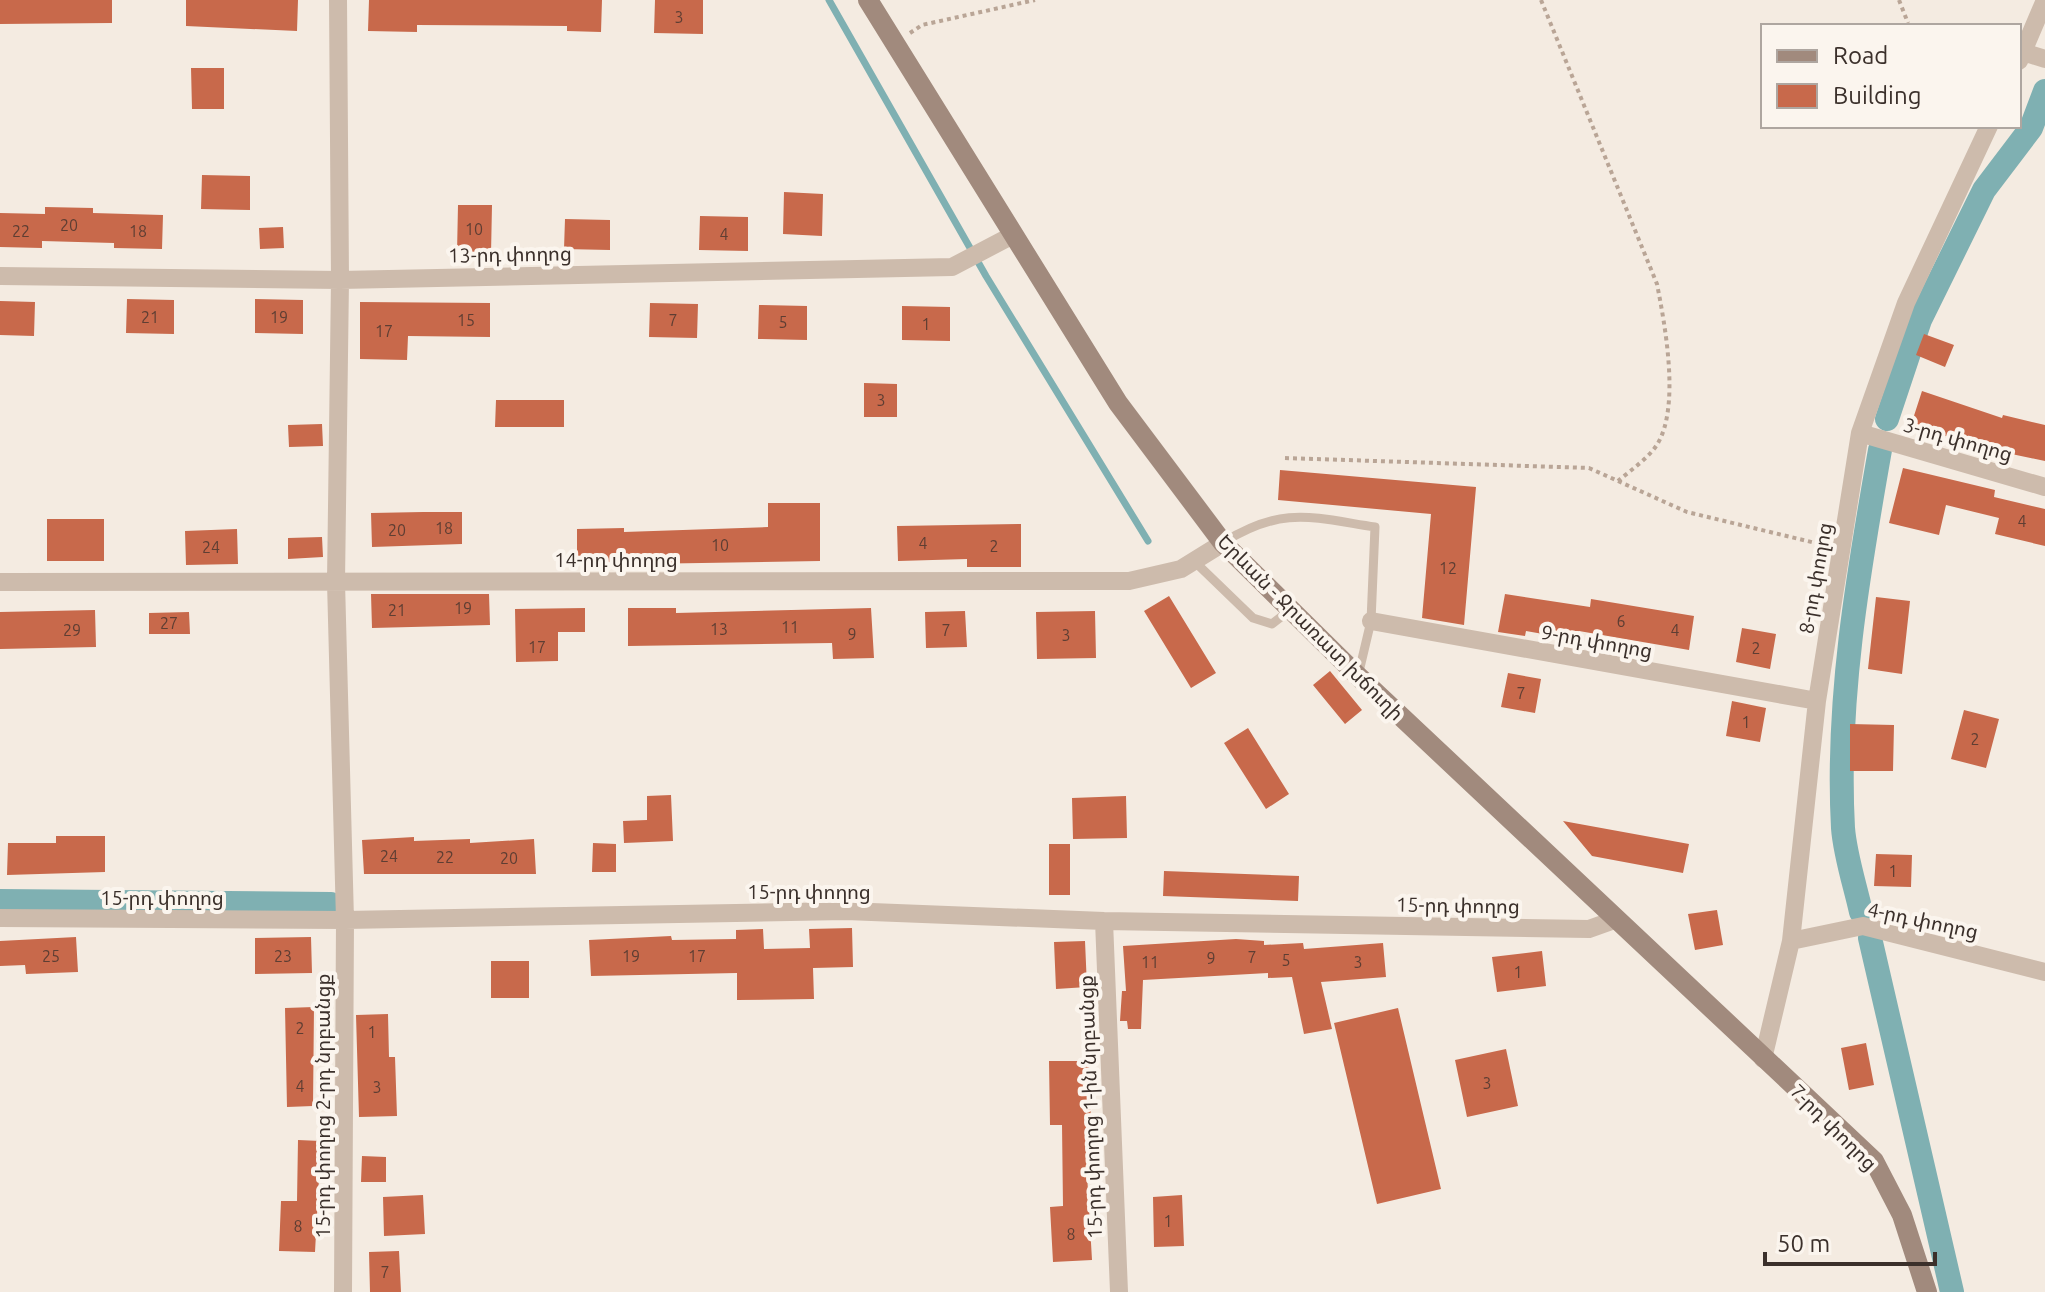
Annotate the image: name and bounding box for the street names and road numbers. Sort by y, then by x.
street label: 13-րդ փողոց [448,241,572,268]
street label: 3-րդ փողոց [1901,412,2015,467]
street label: 8-րդ փողոց [1794,521,1837,636]
street label: Երևան - Ջրառատ խճուղի [1213,529,1409,725]
street label: 14-րդ փողոց [554,548,678,572]
street label: 9-րդ փողոց [1539,620,1654,663]
street label: 15-րդ փողոց [747,880,871,904]
street label: 15-րդ փողոց [100,886,224,910]
street label: 15-րդ փողոց [1396,892,1520,919]
street label: 4-րդ փողոց [1865,897,1980,944]
street label: 15-րդ փողոց 2-րդ նրբանցք [311,974,335,1238]
street label: 15-րդ փողոց 1-ին նրբանցք [1074,975,1107,1239]
street label: 7-րդ փողոց [1785,1079,1882,1176]

